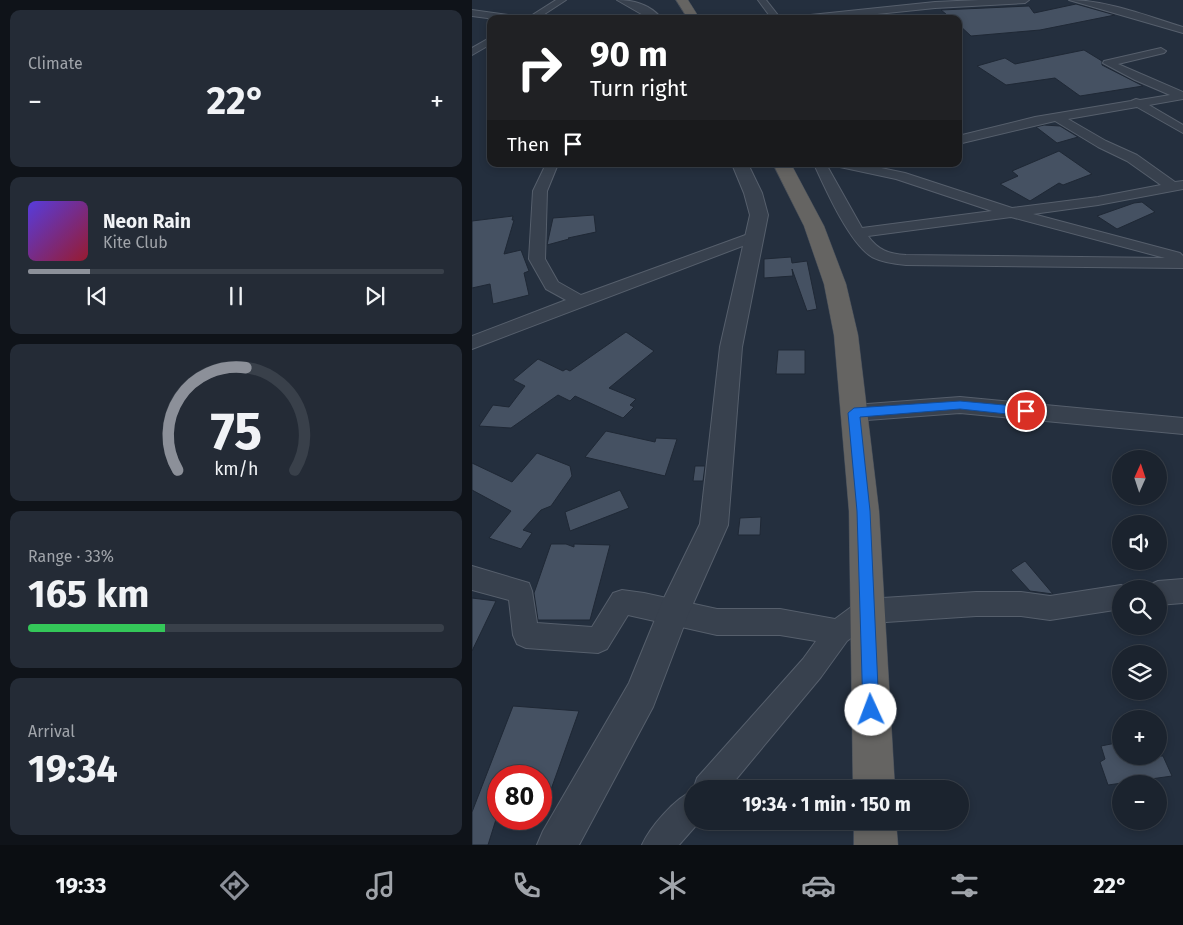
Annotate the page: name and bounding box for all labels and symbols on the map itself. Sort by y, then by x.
pin [1005,390,1047,432]
north arrow [1112,450,1167,505]
position arrow [844,683,896,735]
speed limit sign: 80 [487,765,552,830]

